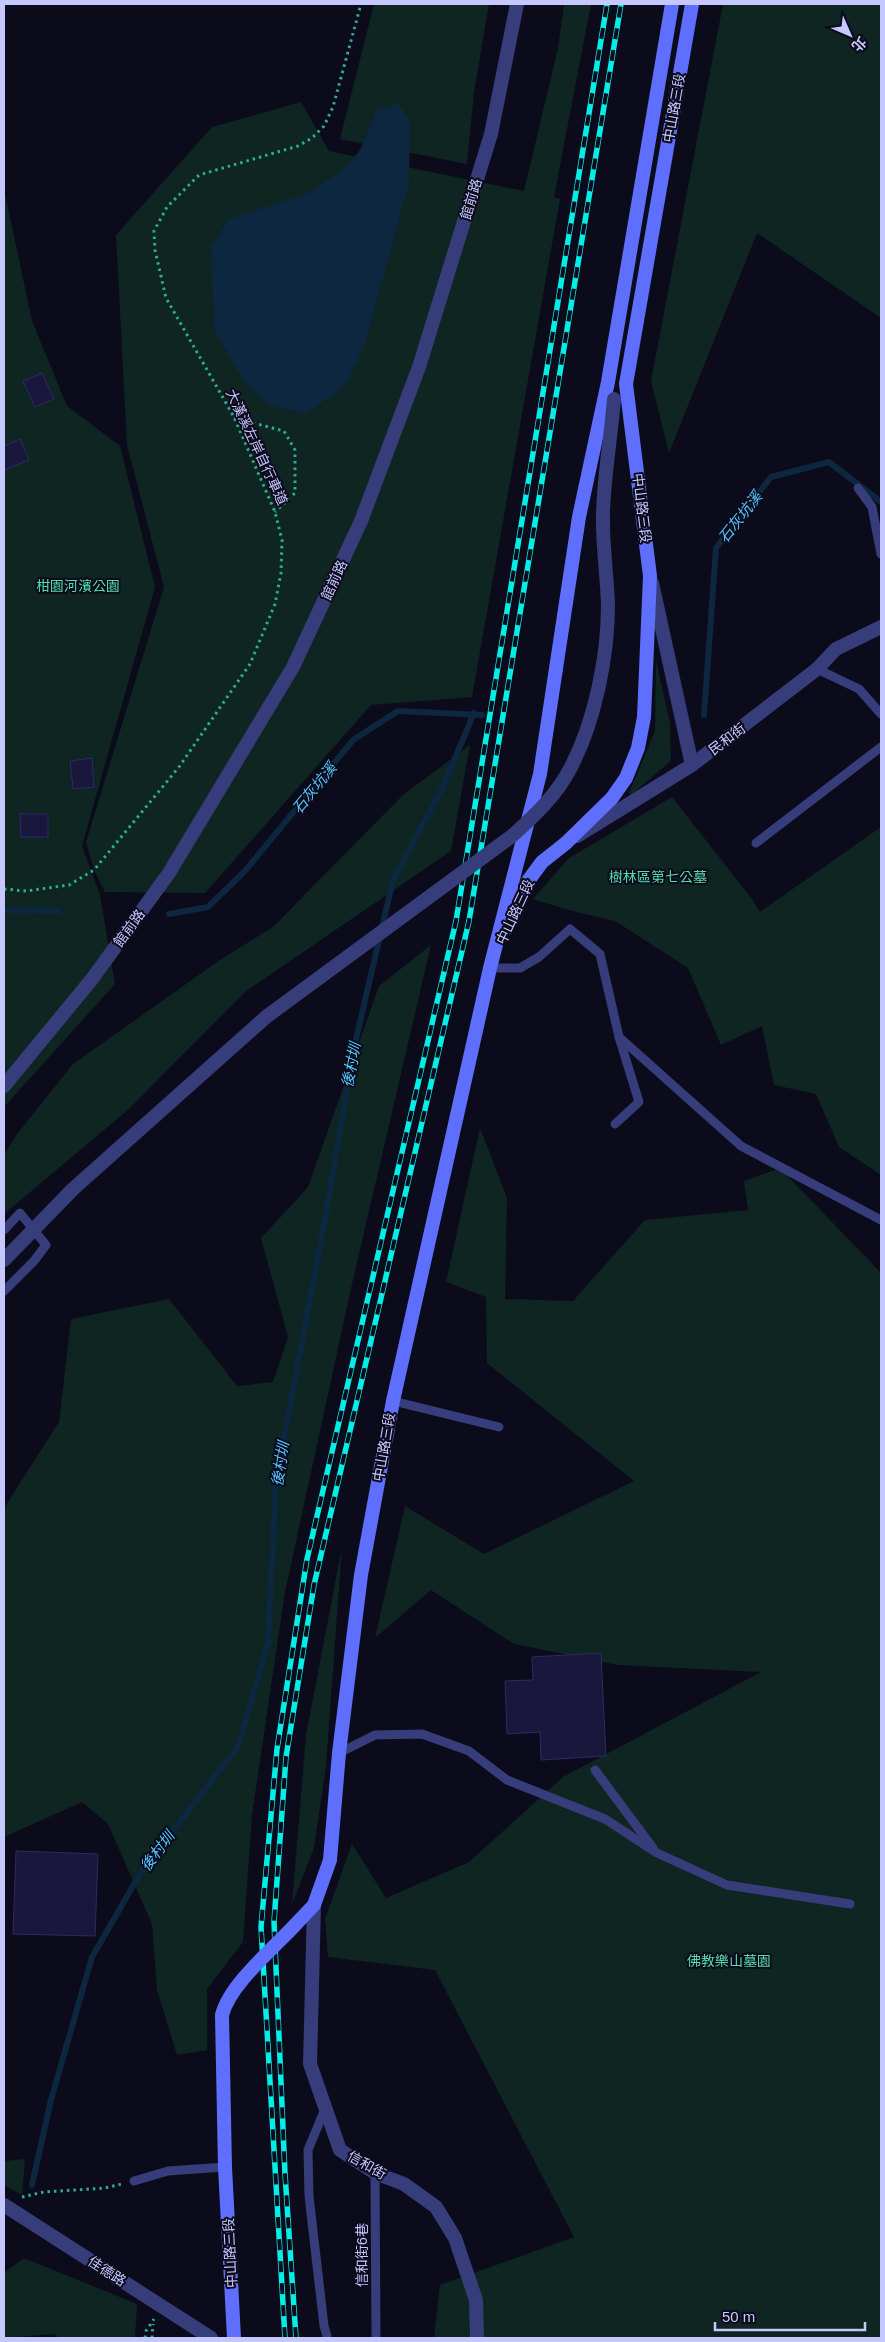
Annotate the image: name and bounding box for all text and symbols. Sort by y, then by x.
north arrow [825,10,875,60]
text: 北 [849,34,870,55]
street label: 中山路三段 [660,72,688,144]
street label: 館前路 [457,177,485,221]
street label: 大漢溪左岸自行車道 [223,387,291,507]
street label: 中山路三段 [630,472,654,544]
water label: 石灰坑溪 [715,487,766,546]
street label: 館前路 [318,558,350,602]
park label: 柑園河濱公園 [36,578,120,594]
street label: 民和街 [705,720,749,758]
water label: 石灰坑溪 [289,758,341,817]
park label: 樹林區第七公墓 [609,869,707,885]
street label: 中山路三段 [493,877,537,947]
street label: 館前路 [110,906,148,950]
water label: 後村圳 [338,1039,364,1089]
street label: 中山路三段 [370,1411,398,1483]
water label: 後村圳 [268,1438,292,1488]
water label: 後村圳 [137,1826,179,1874]
park label: 佛教樂山墓園 [687,1953,771,1969]
street label: 信和街 [345,2148,389,2182]
street label: 中山路三段 [220,2218,240,2288]
street label: 信和街6巷 [354,2223,370,2287]
street label: 佳德路 [85,2253,129,2289]
scale bar [715,2300,865,2332]
text: 50 m [722,2308,755,2325]

